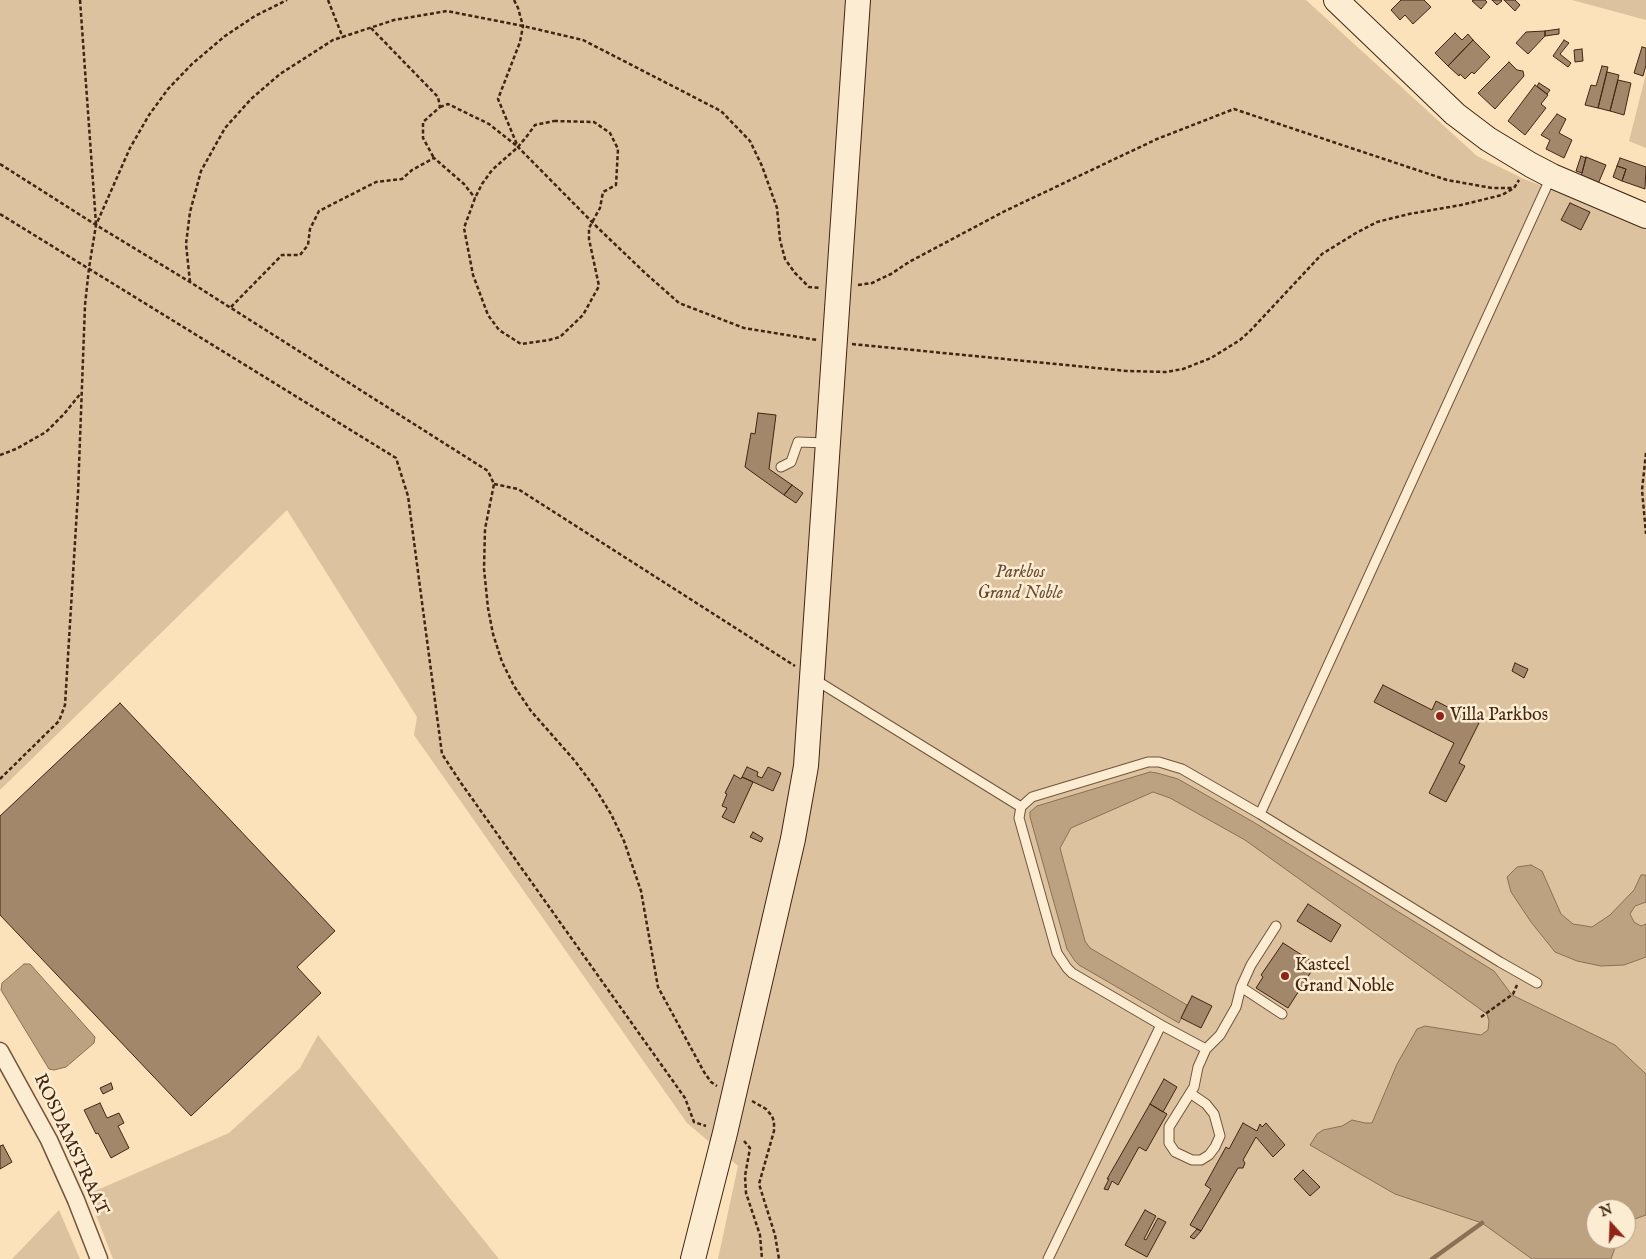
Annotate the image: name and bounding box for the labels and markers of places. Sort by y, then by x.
place label: Villa Parkbos [1450,705,1548,727]
marker: Villa Parkbos [1434,710,1446,722]
place label: Kasteel Grand Noble [1295,955,1394,998]
marker: Kasteel Grand Noble [1279,970,1291,982]

